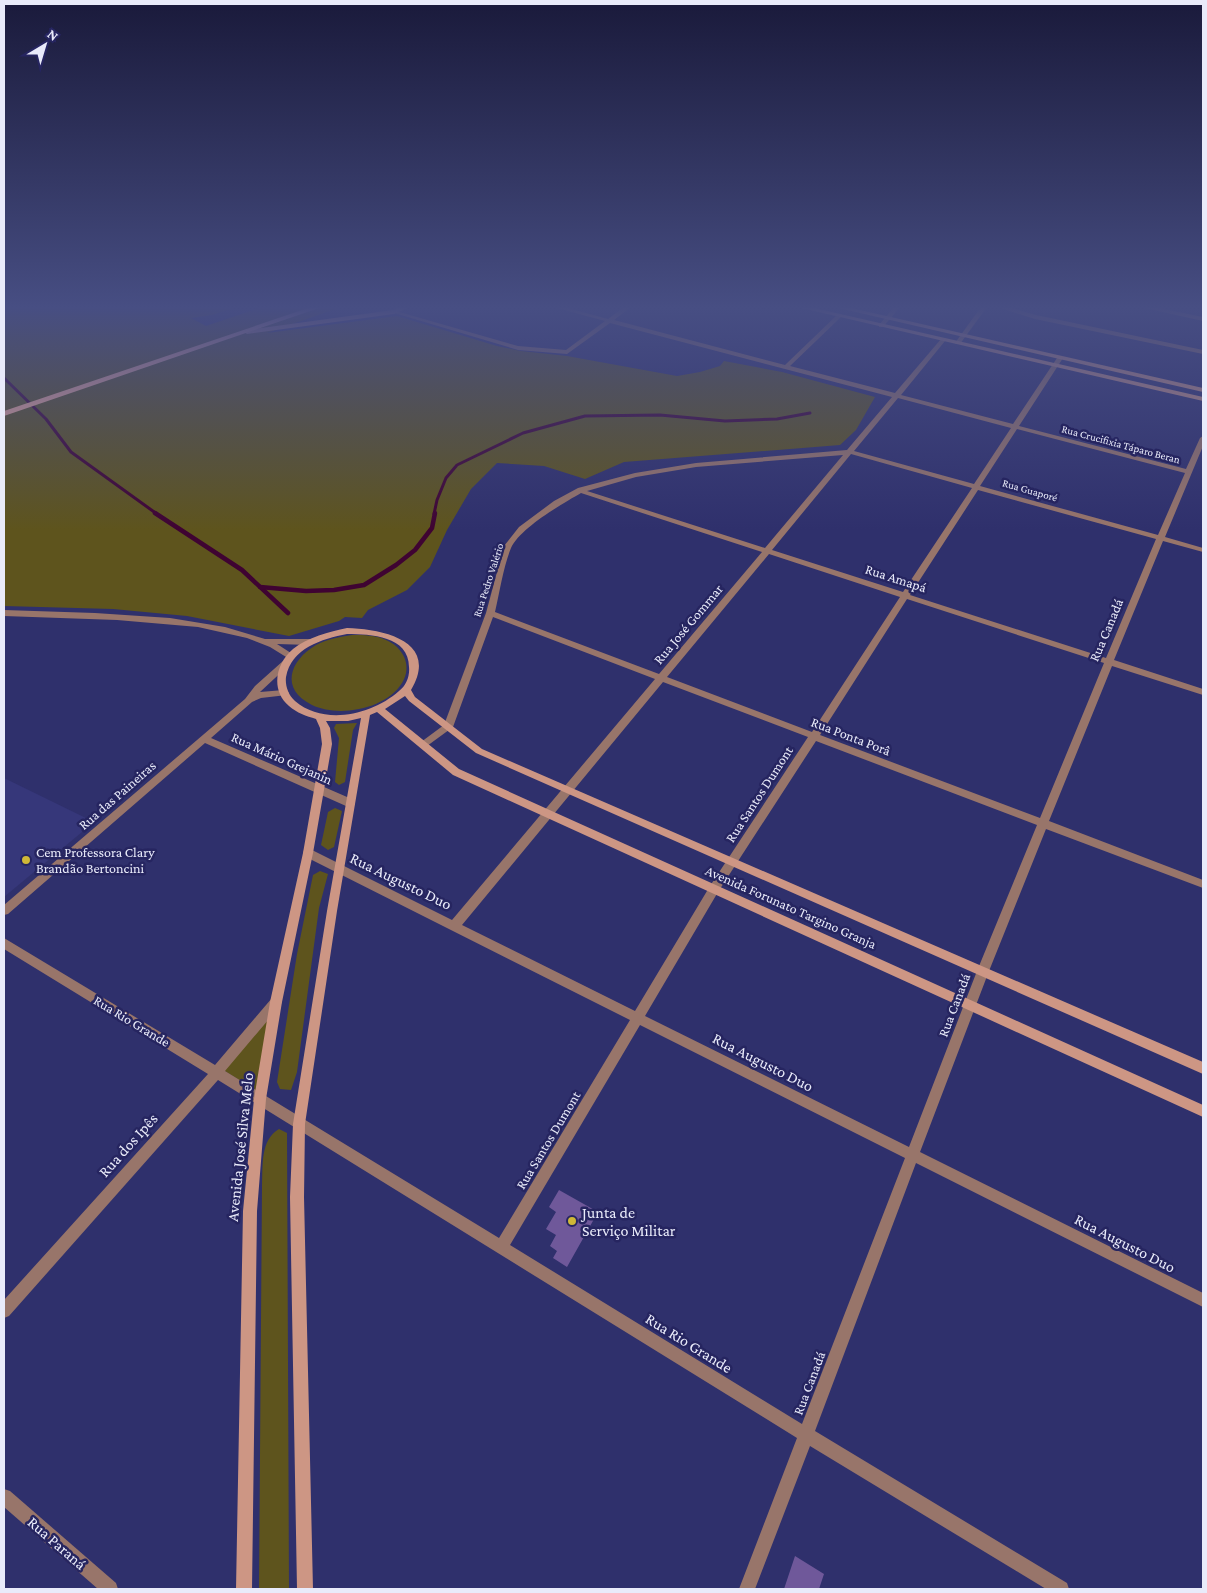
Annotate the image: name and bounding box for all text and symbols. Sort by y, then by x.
north arrow [20,20,70,70]
text: N [44,26,62,44]
street label: Rua Crucifixia Táparo Beran [1060,422,1182,467]
street label: Rua Guaporé [1001,476,1059,505]
street label: Rua Pedro Valério [470,541,506,618]
street label: Rua Amapá [863,561,929,596]
street label: Rua José Gommar [650,581,726,667]
street label: Rua Canadá [1086,596,1127,664]
street label: Rua Ponta Porâ [809,713,894,759]
street label: Rua Mário Grejanin [229,729,335,789]
street label: Rua Santos Dumont [722,743,796,845]
street label: Rua das Paineiras [75,757,159,833]
place label: Cem Professora Clary Brandão Bertoncini [36,844,155,876]
street label: Rua Augusto Duo [347,849,455,914]
marker: Cem Professora Clary Brandão Bertoncini [20,854,32,866]
street label: Avenida Forunato Targino Granja [703,862,879,953]
street label: Rua Canadá [935,971,974,1039]
street label: Rua Rio Grande [91,992,173,1050]
street label: Rua Augusto Duo [709,1029,816,1096]
street label: Avenida José Silva Melo [224,1072,257,1222]
street label: Rua Santos Dumont [512,1088,584,1192]
street label: Rua dos Ipês [95,1110,162,1181]
place label: Junta de Serviço Militar [580,1204,676,1240]
street label: Rua Augusto Duo [1071,1210,1178,1277]
marker: Junta de Serviço Militar [566,1215,578,1227]
street label: Rua Rio Grande [643,1310,735,1376]
street label: Rua Canadá [790,1349,829,1417]
street label: Rua Paraná [24,1513,90,1573]

